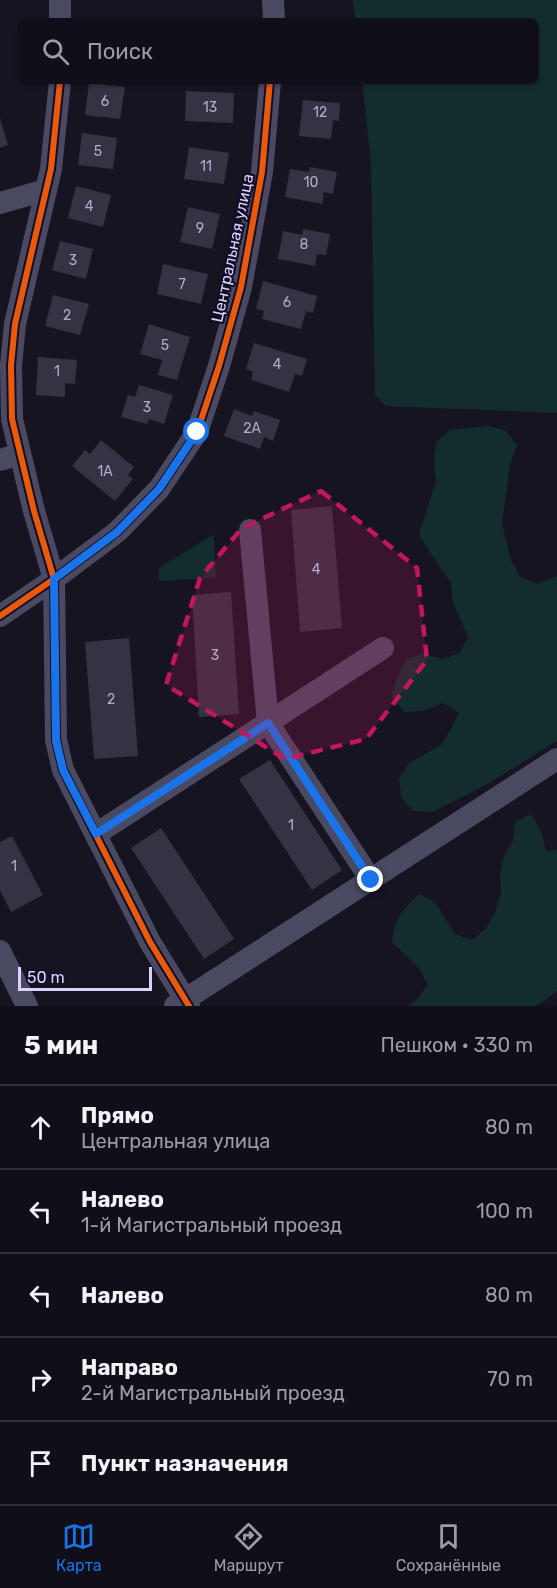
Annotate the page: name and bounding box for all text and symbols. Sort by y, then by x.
search box [18,18,539,84]
icon: search [39,35,72,68]
text: Поиск [87,38,153,65]
house number: 6 [101,93,109,110]
house number: 13 [203,99,217,116]
house number: 12 [313,104,327,121]
house number: 5 [94,143,102,160]
house number: 11 [200,158,212,175]
street label: Центральная улица [207,172,258,324]
house number: 10 [304,174,319,191]
house number: 4 [85,198,94,215]
house number: 9 [196,220,204,237]
house number: 8 [300,236,309,253]
house number: 3 [69,252,77,269]
house number: 7 [178,276,186,293]
house number: 6 [283,294,291,311]
house number: 2 [63,307,71,324]
house number: 5 [161,337,169,354]
house number: 4 [273,356,282,373]
house number: 1 [54,363,60,380]
house number: 3 [143,399,151,416]
route start [183,418,209,444]
house number: 2А [243,420,261,437]
house number: 1А [97,463,113,480]
house number: 4 [312,561,321,578]
house number: 3 [211,647,219,664]
house number: 2 [107,691,115,708]
house number: 1 [288,817,294,834]
house number: 1 [11,858,17,875]
route end [357,866,383,892]
scale bar [18,964,152,992]
text: 50 m [27,968,65,987]
text: 5 мин [24,1030,98,1061]
text: Пешком · 330 m [381,1033,533,1057]
text: Прямо [81,1102,154,1129]
icon: ahead [24,1111,57,1144]
text: 80 m [485,1115,533,1139]
text: Центральная улица [81,1129,270,1153]
text: Налево [81,1186,164,1213]
icon: left [24,1195,57,1228]
text: 100 m [476,1199,533,1223]
text: 1-й Магистральный проезд [81,1213,342,1237]
icon: left [24,1279,57,1312]
text: Налево [81,1282,164,1309]
text: 80 m [485,1283,533,1307]
text: Направо [81,1354,178,1381]
icon: right [24,1363,57,1396]
text: 70 m [487,1367,533,1391]
text: 2-й Магистральный проезд [81,1381,345,1405]
icon: arrive [24,1447,57,1480]
text: Пункт назначения [81,1450,289,1477]
tab: Карта [56,1520,102,1575]
tab: Маршрут [214,1520,284,1575]
tab: Сохранённые [396,1520,501,1575]

